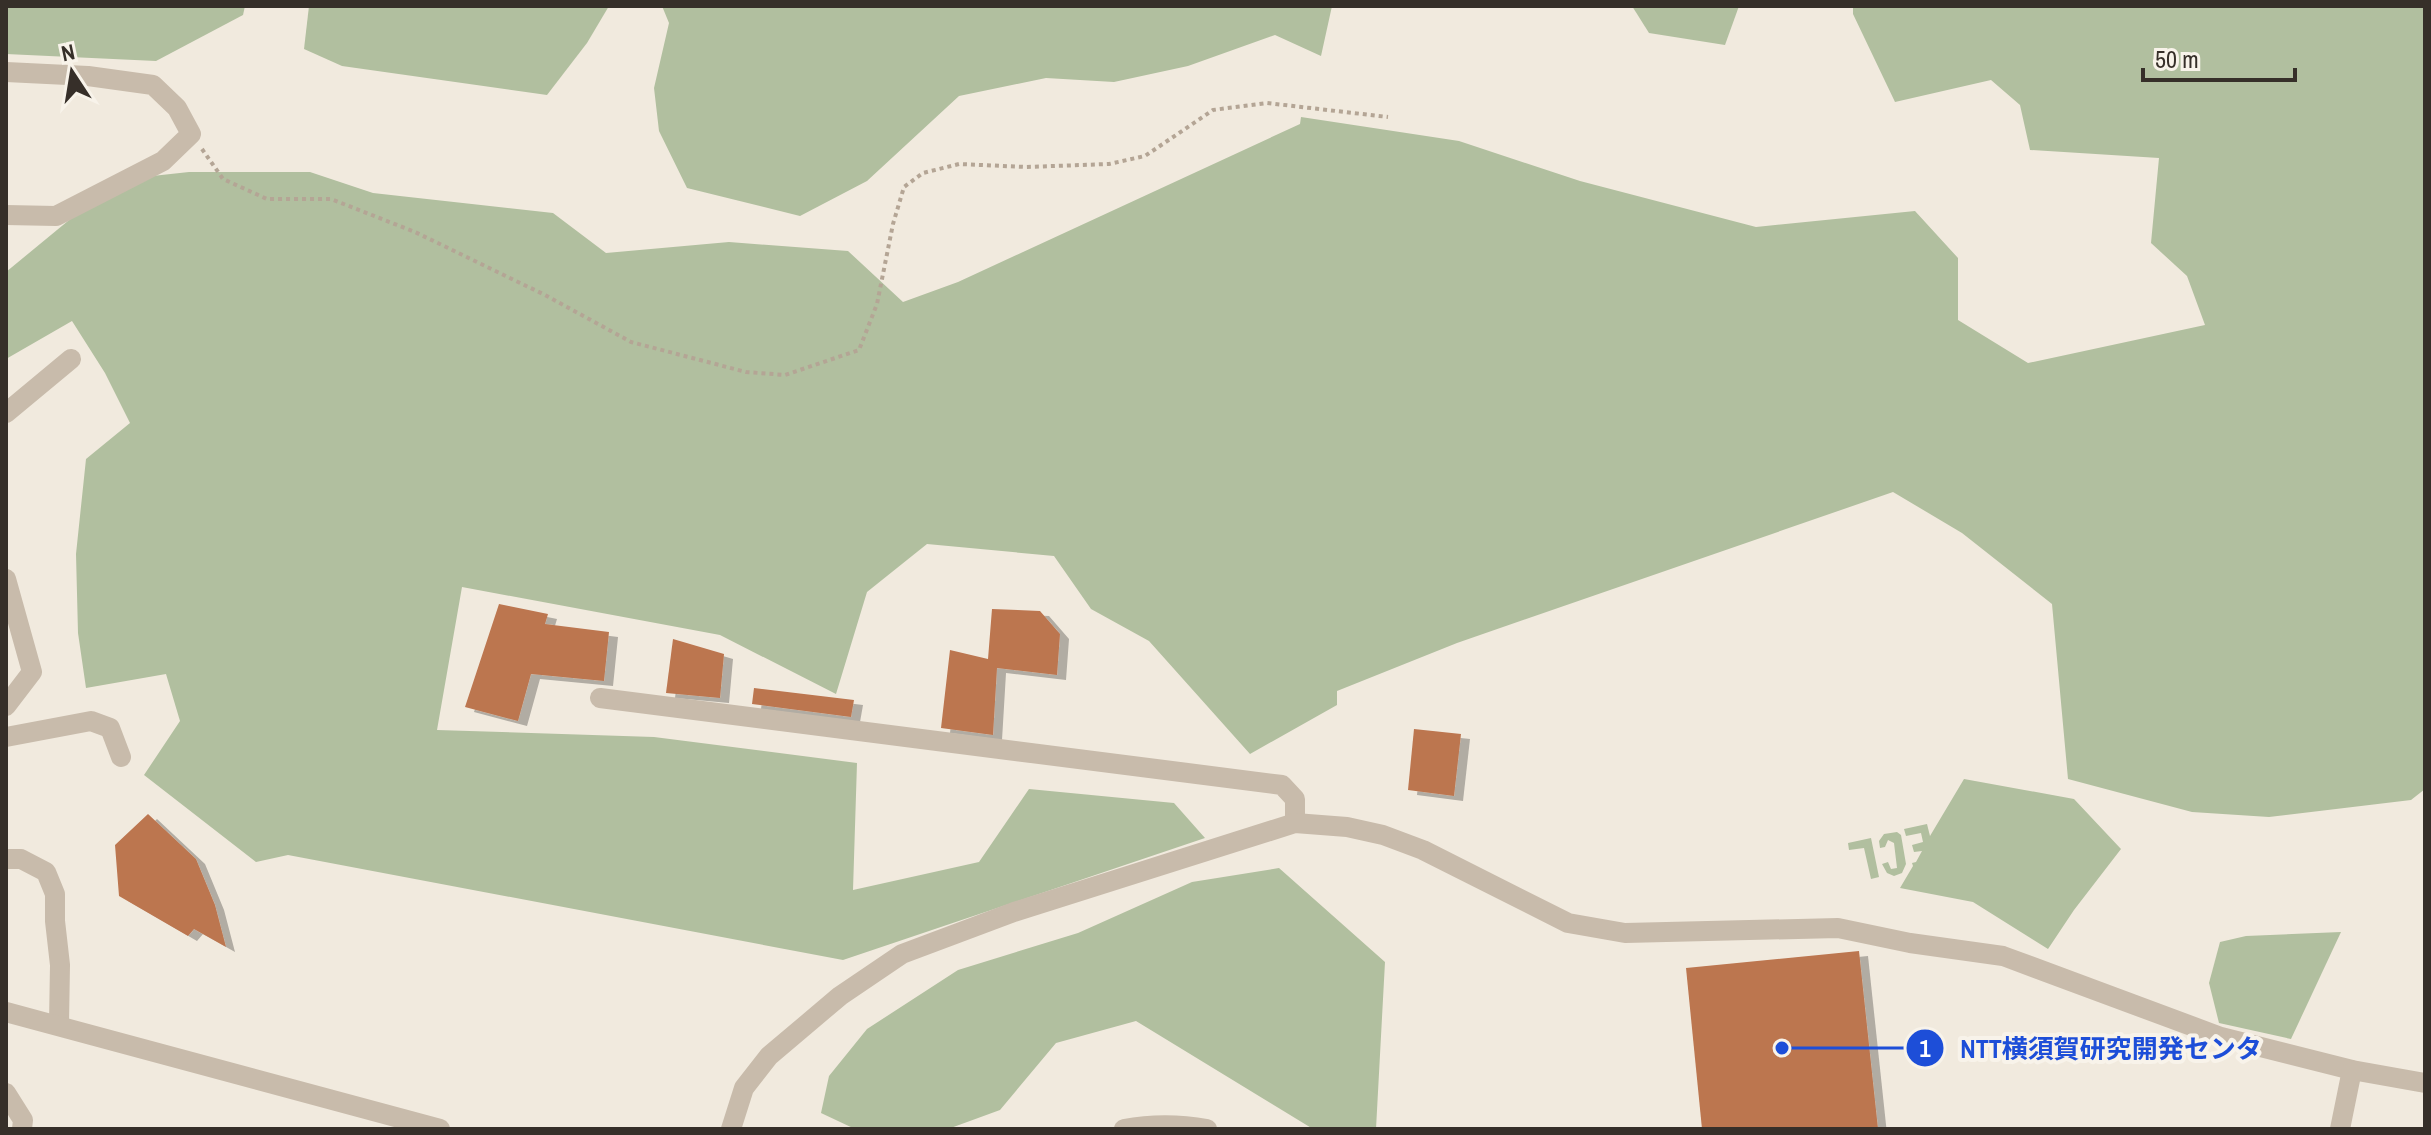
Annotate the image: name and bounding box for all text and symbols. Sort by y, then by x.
north arrow [32,32,112,112]
scale bar [2143,32,2295,82]
text: N [58,36,77,68]
text: 50 m [2155,43,2199,75]
callout: NTT横須賀研究開発センタ [1905,1023,2278,1073]
text: NTT横須賀研究開発センタ [1960,1031,2262,1066]
text: 1 [1920,1032,1931,1064]

